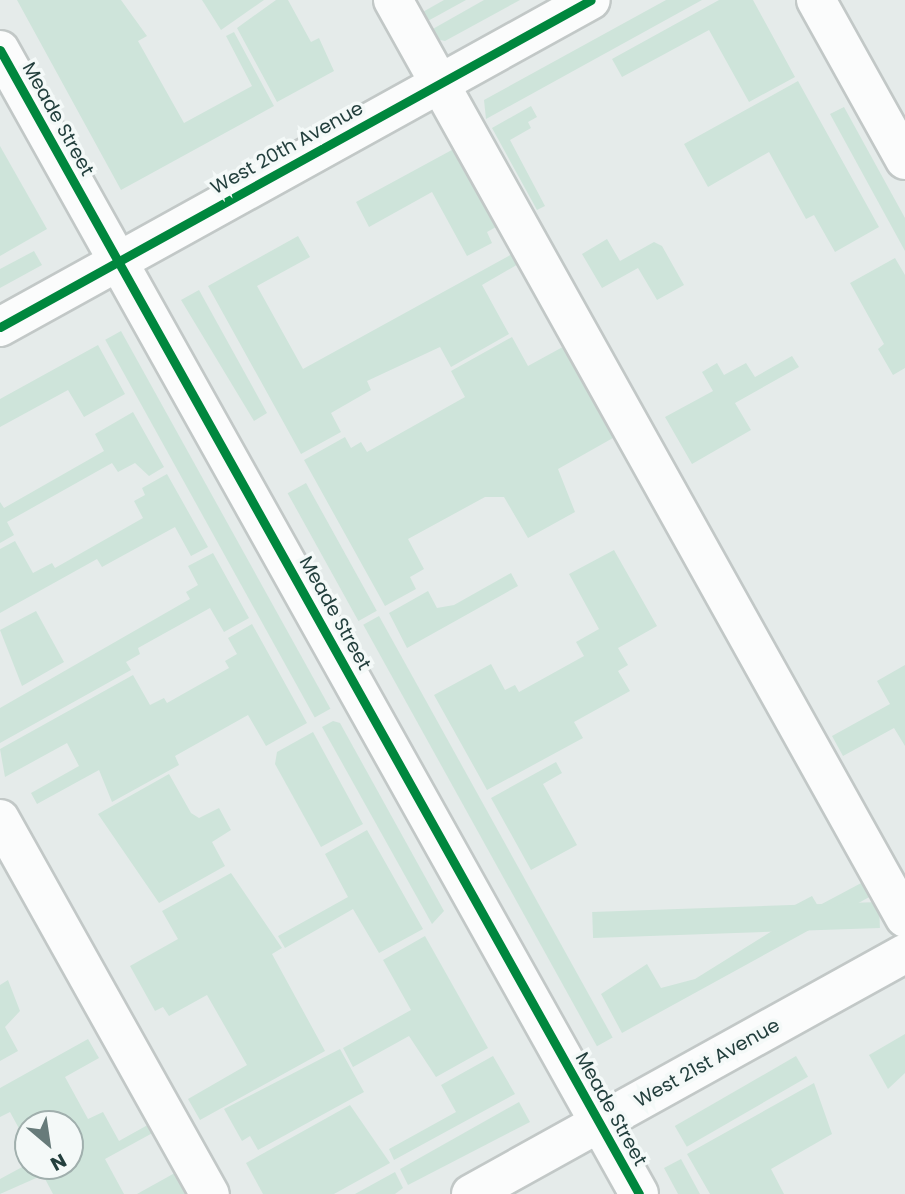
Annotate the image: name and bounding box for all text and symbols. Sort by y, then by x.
street label: Meade Street [17,58,99,180]
street label: West 20th Avenue [207,97,367,199]
street label: Meade Street [294,552,376,674]
street label: West 21st Avenue [630,1014,784,1112]
street label: Meade Street [570,1048,652,1170]
north arrow [14,1110,84,1180]
text: N [46,1147,71,1177]

